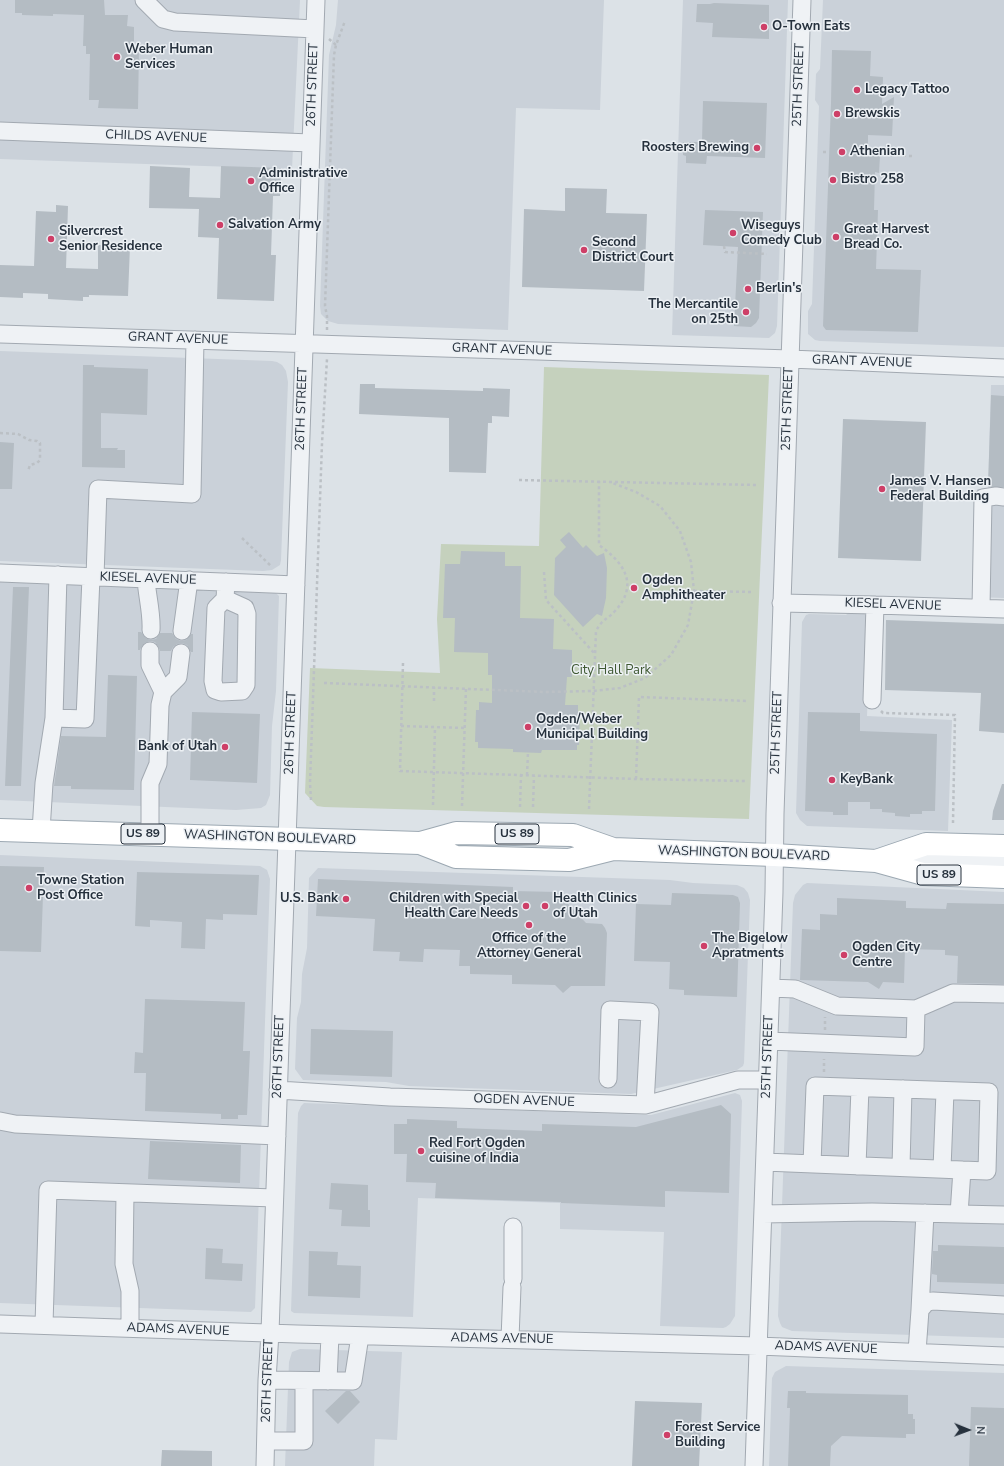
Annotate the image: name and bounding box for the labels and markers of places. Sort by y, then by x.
place label: O-Town Eats [772,19,850,35]
marker: O-Town Eats [759,22,769,32]
place label: Weber Human Services [125,42,213,73]
marker: Weber Human Services [112,52,122,62]
place label: Legacy Tattoo [865,82,950,98]
marker: Legacy Tattoo [852,85,862,95]
place label: Brewskis [845,106,900,122]
marker: Brewskis [832,109,842,119]
place label: Roosters Brewing [641,140,749,156]
marker: Roosters Brewing [752,143,762,153]
place label: Athenian [850,144,905,160]
marker: Athenian [837,147,847,157]
place label: Administrative Office [259,166,348,197]
place label: Bistro 258 [841,172,904,188]
marker: Bistro 258 [828,175,838,185]
marker: Administrative Office [246,176,256,186]
place label: Salvation Army [228,217,321,233]
place label: Wiseguys Comedy Club [741,218,822,249]
marker: Salvation Army [215,220,225,230]
place label: Great Harvest Bread Co. [844,222,929,253]
place label: Silvercrest Senior Residence [59,224,162,255]
marker: Wiseguys Comedy Club [728,228,738,238]
marker: Great Harvest Bread Co. [831,232,841,242]
marker: Silvercrest Senior Residence [46,234,56,244]
place label: Second District Court [592,235,673,266]
marker: Second District Court [579,245,589,255]
place label: Berlin's [756,281,802,297]
marker: Berlin's [743,284,753,294]
place label: The Mercantile on 25th [648,297,738,328]
marker: The Mercantile on 25th [741,307,751,317]
place label: James V. Hansen Federal Building [890,474,991,505]
marker: James V. Hansen Federal Building [877,484,887,494]
place label: Ogden Amphitheater [642,573,726,604]
marker: Ogden Amphitheater [629,583,639,593]
place label: Ogden/Weber Municipal Building [536,712,648,743]
marker: Ogden/Weber Municipal Building [523,722,533,732]
place label: Bank of Utah [138,739,217,755]
marker: Bank of Utah [220,742,230,752]
place label: KeyBank [840,772,893,788]
marker: KeyBank [827,775,837,785]
place label: Towne Station Post Office [37,873,124,904]
marker: Towne Station Post Office [24,883,34,893]
place label: U.S. Bank [280,891,338,907]
place label: Children with Special Health Care Needs [389,891,518,922]
place label: Health Clinics of Utah [553,891,637,922]
marker: U.S. Bank [341,894,351,904]
marker: Children with Special Health Care Needs [521,901,531,911]
marker: Health Clinics of Utah [540,901,550,911]
marker: Office of the Attorney General [524,920,534,930]
place label: Office of the Attorney General [477,931,581,962]
place label: The Bigelow Apratments [712,931,788,962]
place label: Ogden City Centre [852,940,920,971]
marker: The Bigelow Apratments [699,941,709,951]
marker: Ogden City Centre [839,950,849,960]
place label: Red Fort Ogden cuisine of India [429,1136,525,1167]
marker: Red Fort Ogden cuisine of India [416,1146,426,1156]
place label: Forest Service Building [675,1420,760,1451]
marker: Forest Service Building [662,1430,672,1440]

